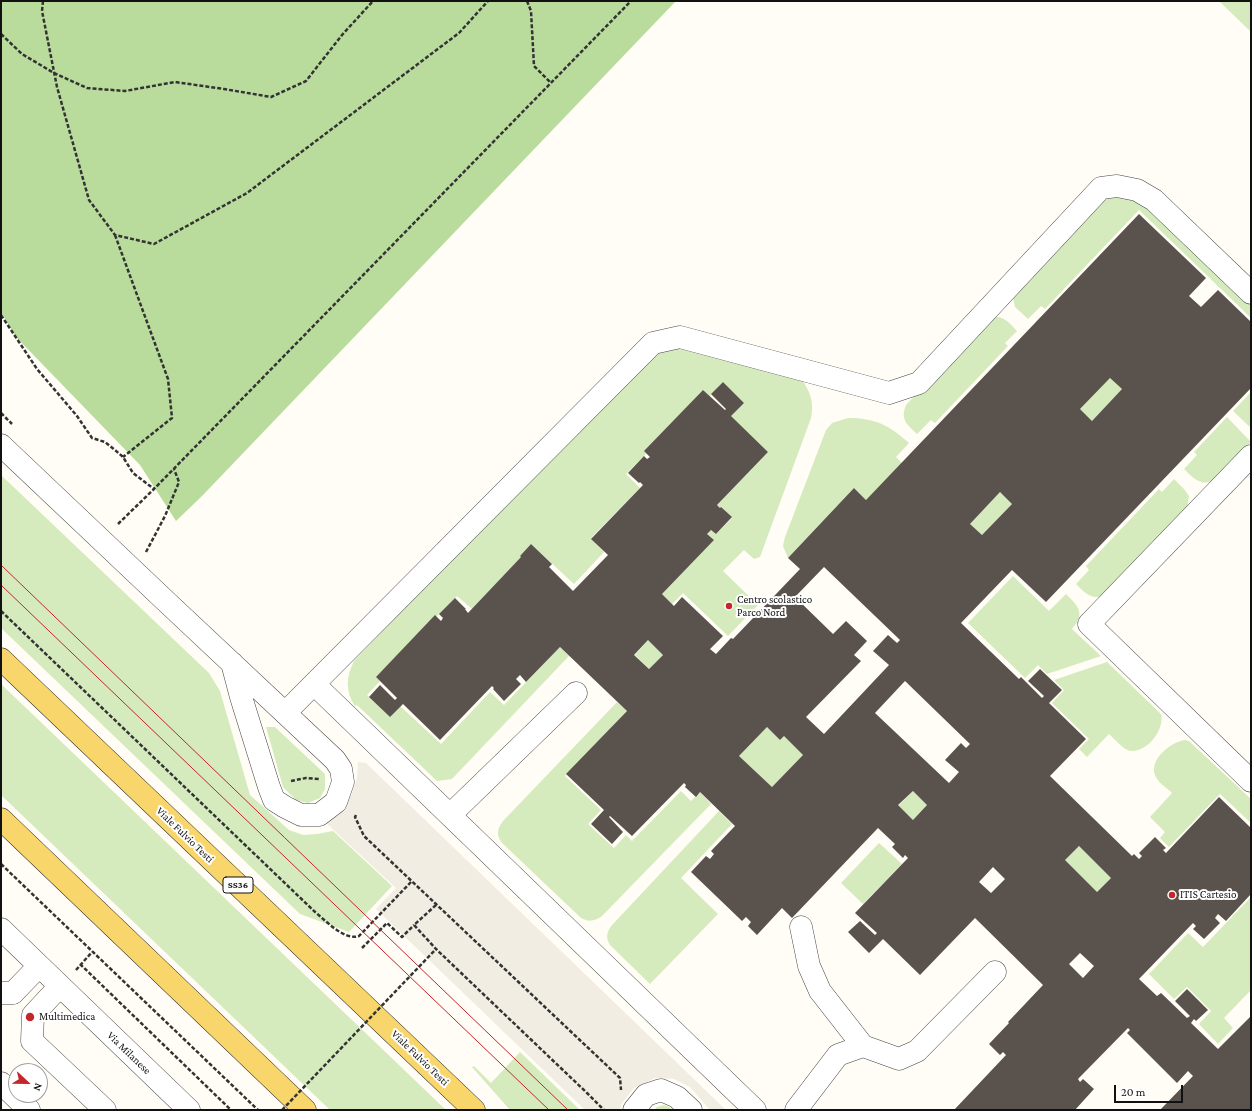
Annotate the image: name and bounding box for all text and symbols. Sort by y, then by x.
place label: Centro scolastico Parco Nord [737,593,812,619]
marker: Centro scolastico Parco Nord [724,601,734,611]
street label: Viale Fulvio Testi [154,804,216,866]
road number: SS36 [223,877,253,893]
place label: ITIS Cartesio [1180,888,1236,902]
marker: ITIS Cartesio [1167,890,1177,900]
place label: Multimedica [39,1010,95,1024]
marker: Multimedica [24,1011,36,1023]
street label: Viale Fulvio Testi [389,1027,451,1089]
street label: Via Milanese [104,1029,154,1077]
north arrow [8,1063,48,1103]
scale bar [1116,1077,1185,1103]
text: N [31,1081,45,1093]
text: 20 m [1121,1085,1145,1099]

